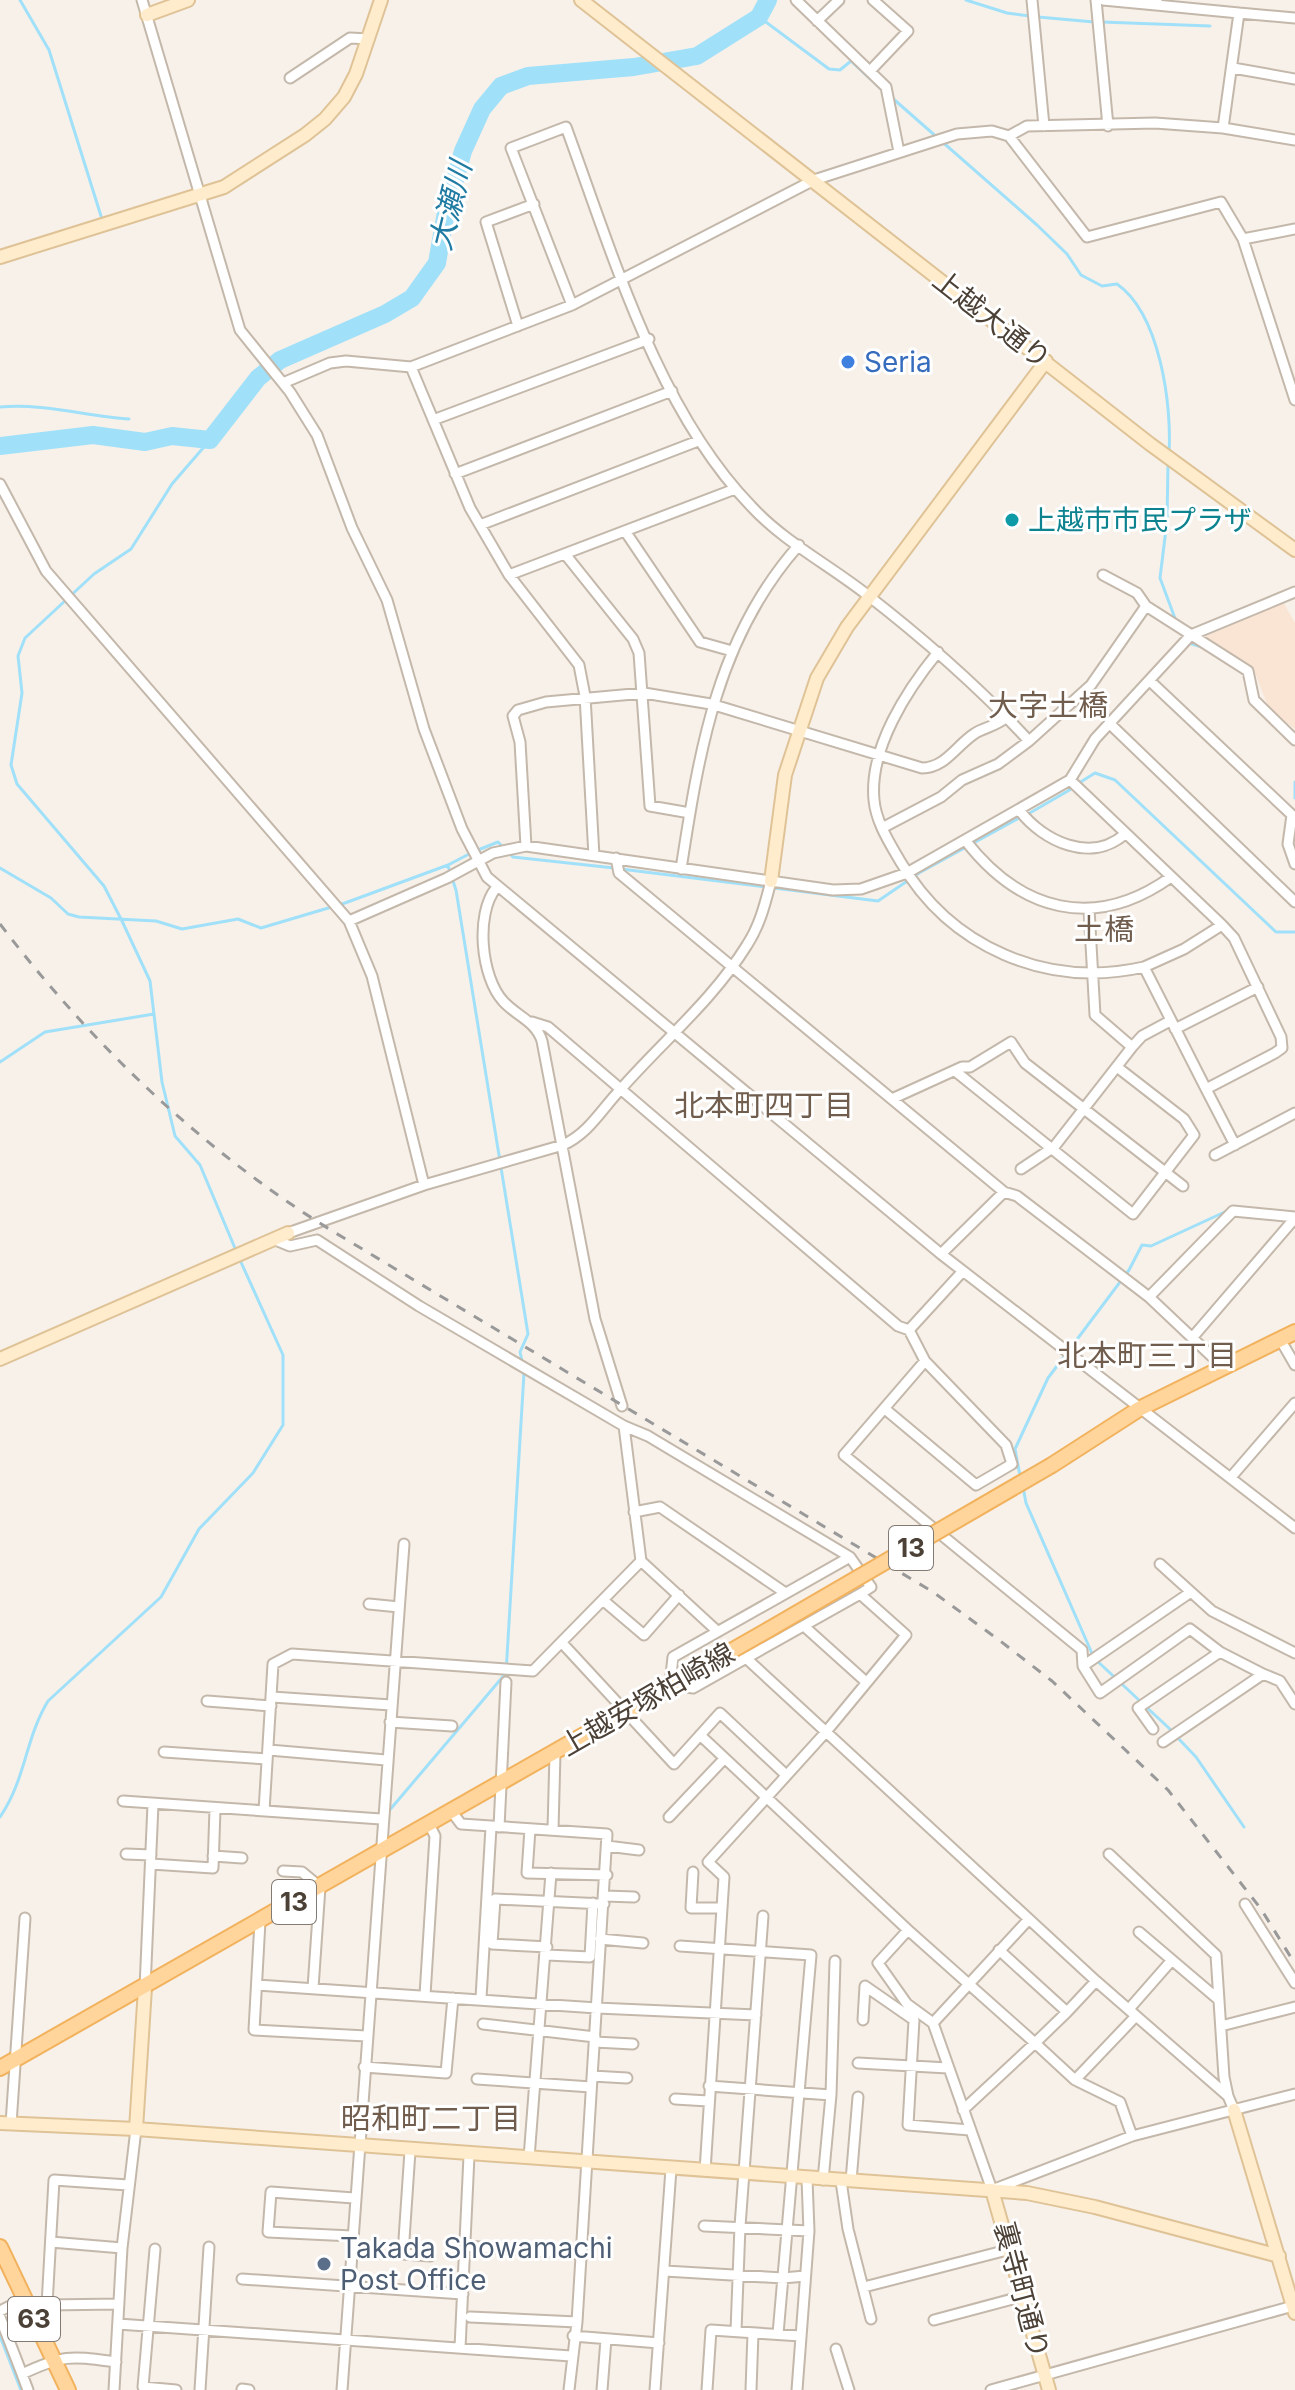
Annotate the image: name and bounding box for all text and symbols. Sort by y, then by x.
water label: 大瀬川 [422,155,479,254]
street label: 上越大通り [926,263,1058,375]
place label: Seria [864,345,932,379]
marker: Seria [839,353,857,371]
place label: 上越市市民プラザ [1028,503,1252,537]
marker: 上越市市民プラザ [1003,511,1021,529]
district label: 大字土橋 [988,687,1108,723]
district label: 土橋 [1074,911,1134,947]
district label: 北本町四丁目 [674,1087,854,1123]
district label: 北本町三丁目 [1057,1337,1237,1373]
road number: 13 [889,1526,933,1570]
street label: 上越安塚柏崎線 [554,1635,740,1763]
road number: 13 [272,1880,316,1924]
district label: 昭和町二丁目 [341,2100,521,2136]
street label: 裏寺町通り [987,2218,1057,2362]
place label: Takada Showamachi Post Office [340,2231,613,2297]
marker: Takada Showamachi Post Office [315,2255,333,2273]
road number: 63 [8,2297,60,2341]

